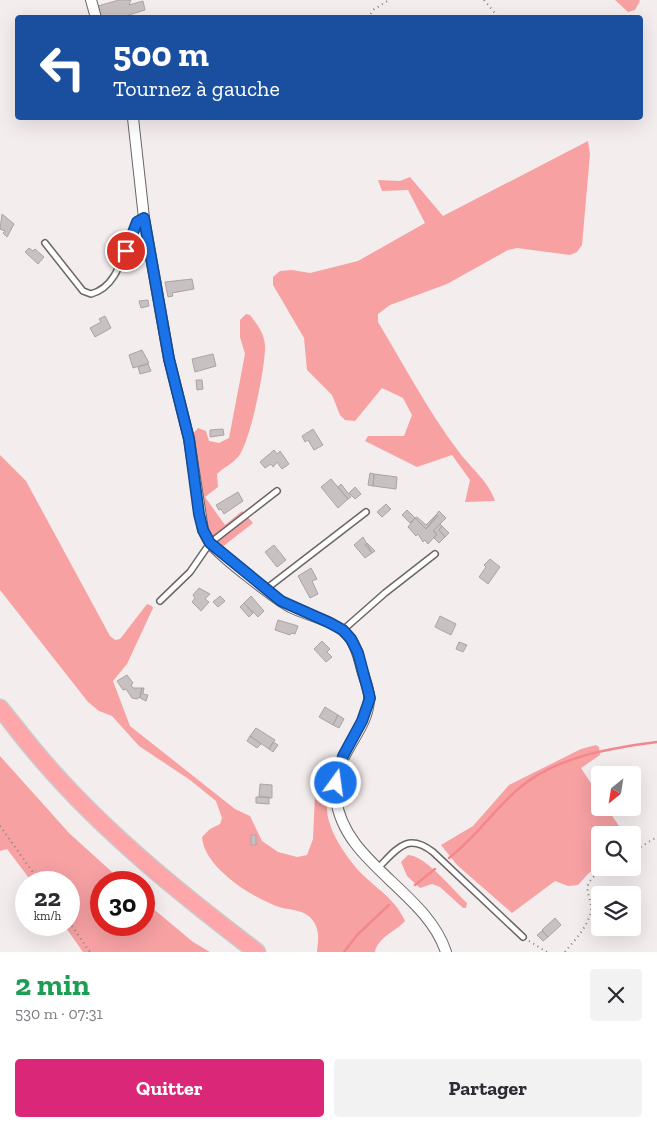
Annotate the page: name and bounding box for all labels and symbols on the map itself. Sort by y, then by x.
pin [105,230,147,272]
position arrow [309,756,361,808]
north arrow [591,766,641,816]
speed limit sign: 30 [90,871,155,936]

